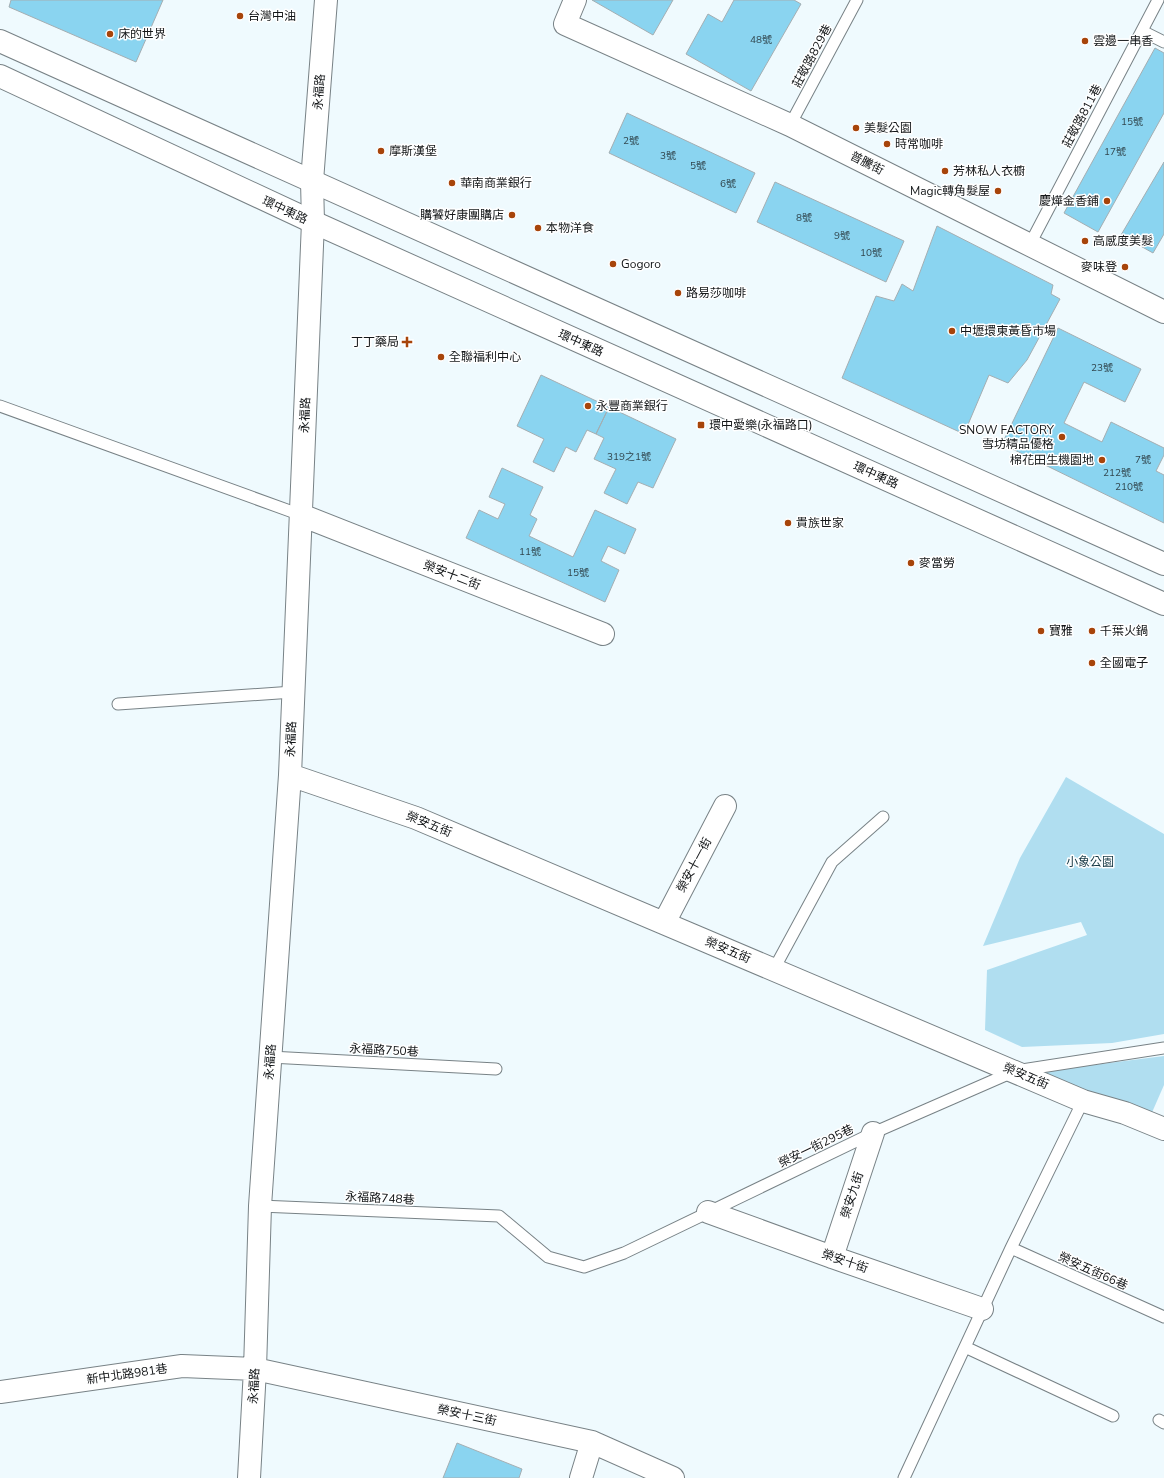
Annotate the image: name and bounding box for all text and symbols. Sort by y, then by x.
place label: 台灣中油 [248,8,296,24]
marker: 台灣中油 [235,11,245,21]
street label: 莊敬路829巷 [789,22,835,90]
place label: 床的世界 [118,26,166,42]
marker: 床的世界 [105,29,115,39]
house number: 48號 [750,33,772,47]
place label: 雲邊一串香 [1093,33,1153,49]
marker: 雲邊一串香 [1080,36,1090,46]
street label: 永福路 [310,73,328,111]
street label: 莊敬路811巷 [1059,82,1105,150]
house number: 15號 [1121,115,1143,129]
place label: 美髮公園 [864,120,912,136]
marker: 美髮公園 [851,123,861,133]
house number: 2號 [623,134,639,148]
place label: 時常咖啡 [895,136,943,152]
marker: 時常咖啡 [882,139,892,149]
place label: 摩斯漢堡 [389,143,437,159]
house number: 17號 [1104,145,1126,159]
marker: 摩斯漢堡 [376,146,386,156]
street label: 普騰街 [847,148,887,178]
house number: 3號 [660,149,676,163]
house number: 5號 [690,159,706,173]
place label: 芳林私人衣櫥 [953,163,1025,179]
marker: 芳林私人衣櫥 [940,166,950,176]
place label: 華南商業銀行 [460,175,532,191]
house number: 6號 [720,177,736,191]
marker: 華南商業銀行 [447,178,457,188]
place label: Magic轉角髮屋 [910,183,990,199]
marker: Magic轉角髮屋 [993,186,1003,196]
street label: 環中東路 [260,193,310,227]
place label: 慶燁金香鋪 [1039,193,1099,209]
marker: 慶燁金香鋪 [1102,196,1112,206]
place label: 購饕好康團購店 [420,207,504,223]
marker: 購饕好康團購店 [507,210,517,220]
house number: 8號 [796,211,812,225]
place label: 本物洋食 [546,220,594,236]
marker: 本物洋食 [533,223,543,233]
house number: 9號 [834,229,850,243]
place label: 高感度美髮 [1093,233,1153,249]
marker: 高感度美髮 [1080,236,1090,246]
house number: 10號 [860,246,882,260]
place label: Gogoro [621,256,661,272]
marker: Gogoro [608,259,618,269]
place label: 麥味登 [1081,259,1117,275]
marker: 麥味登 [1120,262,1130,272]
place label: 路易莎咖啡 [686,285,746,301]
marker: 路易莎咖啡 [673,288,683,298]
place label: 中壢環東黃昏市場 [960,323,1056,339]
street label: 環中東路 [556,326,606,360]
marker: 中壢環東黃昏市場 [947,326,957,336]
place label: 丁丁藥局 [351,334,399,350]
marker: 丁丁藥局 [402,337,412,347]
place label: 全聯福利中心 [449,349,521,365]
marker: 全聯福利中心 [436,352,446,362]
house number: 23號 [1091,361,1113,375]
street label: 永福路 [296,397,314,433]
place label: 永豐商業銀行 [596,398,668,414]
marker: 永豐商業銀行 [583,401,593,411]
place label: 環中愛樂(永福路口) [709,417,813,433]
marker: 環中愛樂(永福路口) [696,420,706,430]
place label: SNOW FACTORY 雪坊精品優格 [959,422,1055,452]
marker: SNOW FACTORY 雪坊精品優格 [1057,432,1067,442]
house number: 319之1號 [607,450,651,464]
place label: 棉花田生機園地 [1010,452,1094,468]
house number: 7號 [1135,453,1151,467]
marker: 棉花田生機園地 [1097,455,1107,465]
street label: 環中東路 [851,458,901,492]
house number: 212號 [1103,466,1131,480]
house number: 210號 [1115,480,1143,494]
place label: 貴族世家 [796,515,844,531]
marker: 貴族世家 [783,518,793,528]
house number: 11號 [519,545,541,559]
place label: 麥當勞 [919,555,955,571]
street label: 榮安十二街 [421,557,483,593]
marker: 麥當勞 [906,558,916,568]
house number: 15號 [567,566,589,580]
place label: 寶雅 [1049,623,1073,639]
place label: 千葉火鍋 [1100,623,1148,639]
marker: 寶雅 [1036,626,1046,636]
marker: 千葉火鍋 [1087,626,1097,636]
place label: 全國電子 [1100,655,1148,671]
marker: 全國電子 [1087,658,1097,668]
street label: 永福路 [282,721,300,757]
street label: 榮安五街 [404,808,454,840]
street label: 榮安十一街 [673,835,715,895]
park label: 小象公園 [1066,854,1114,870]
street label: 榮安五街 [703,933,753,967]
street label: 永福路750巷 [349,1040,419,1060]
street label: 永福路 [261,1043,279,1081]
street label: 榮安五街 [1001,1059,1051,1093]
street label: 榮安一街295巷 [776,1121,856,1171]
street label: 榮安九街 [837,1170,867,1220]
street label: 永福路748巷 [345,1188,415,1208]
street label: 榮安十街 [820,1246,870,1276]
street label: 榮安五街66巷 [1056,1249,1130,1293]
street label: 新中北路981巷 [85,1360,169,1388]
street label: 永福路 [245,1368,263,1404]
street label: 榮安十三街 [436,1401,498,1429]

